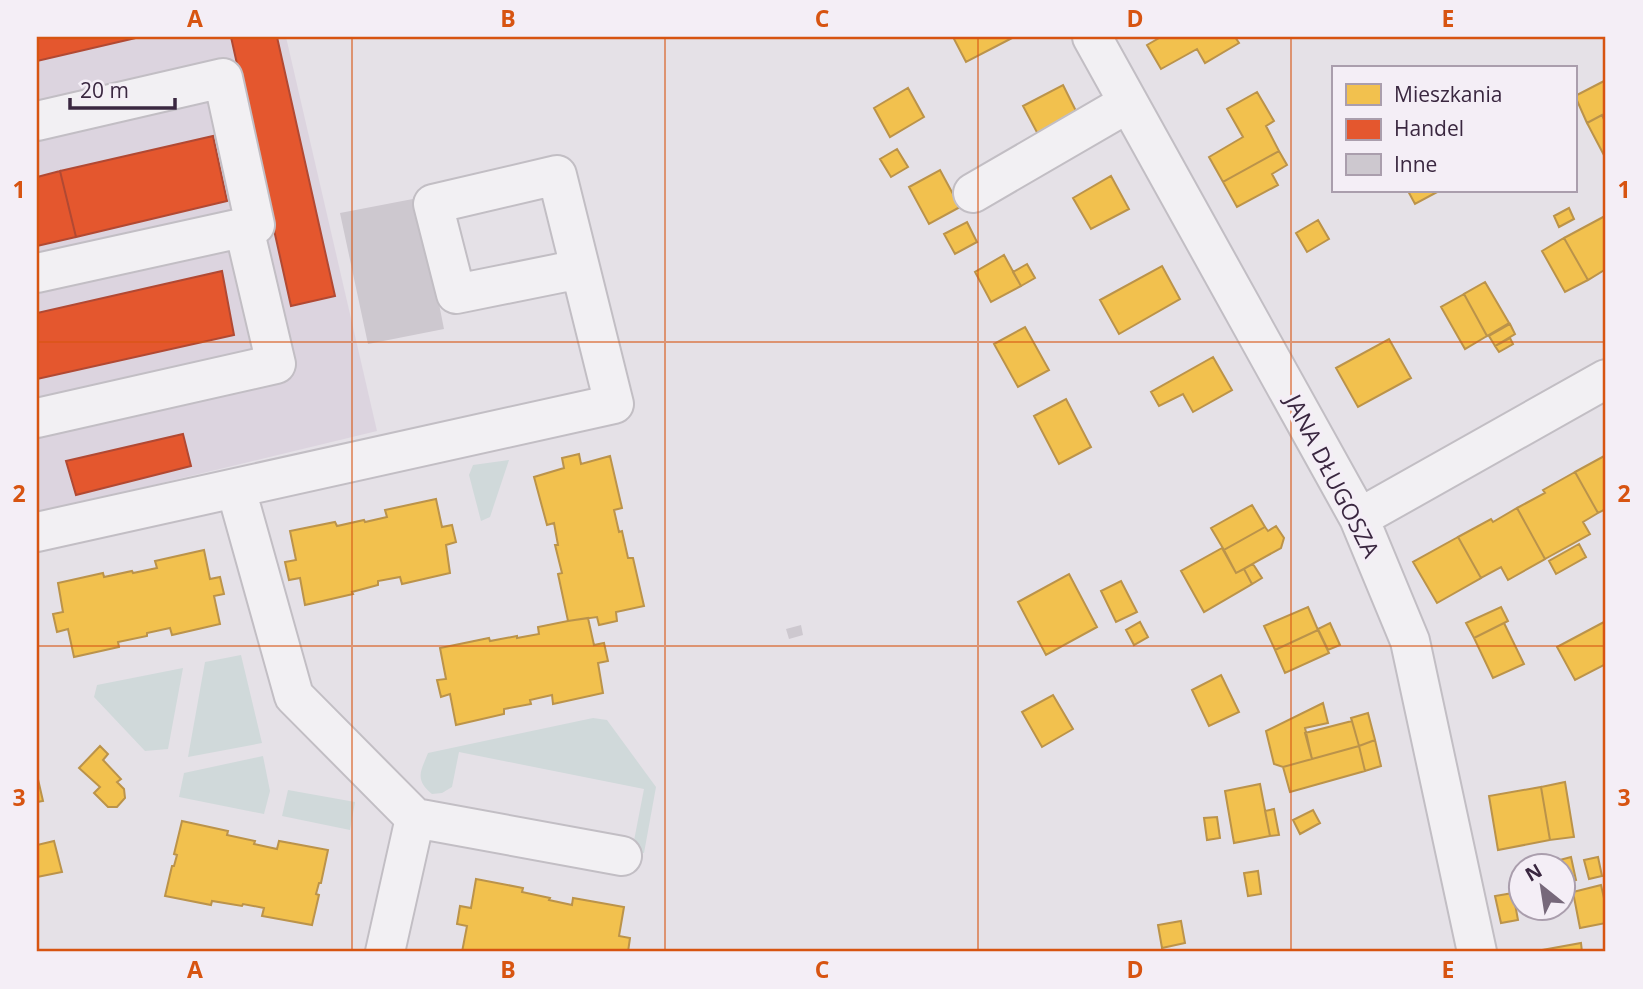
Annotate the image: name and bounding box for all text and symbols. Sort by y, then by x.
text: A [187,2,203,34]
text: B [500,2,516,34]
text: C [815,2,829,34]
text: D [1126,2,1144,34]
text: E [1442,2,1454,34]
scale bar [70,66,175,110]
legend [1332,66,1576,192]
text: 20 m [80,76,129,104]
text: Mieszkania [1394,80,1502,108]
text: Handel [1394,114,1464,142]
text: Inne [1394,150,1437,178]
text: 1 [12,173,26,205]
text: 1 [1617,173,1631,205]
street label: JANA DŁUGOSZA [1277,387,1388,563]
text: 2 [12,477,26,509]
text: 2 [1617,477,1631,509]
text: 3 [12,781,26,813]
text: 3 [1617,781,1631,813]
north arrow [1506,852,1576,922]
text: N [1520,857,1547,887]
text: A [187,953,203,985]
text: B [500,953,516,985]
text: C [815,953,829,985]
text: D [1126,953,1144,985]
text: E [1442,953,1454,985]

